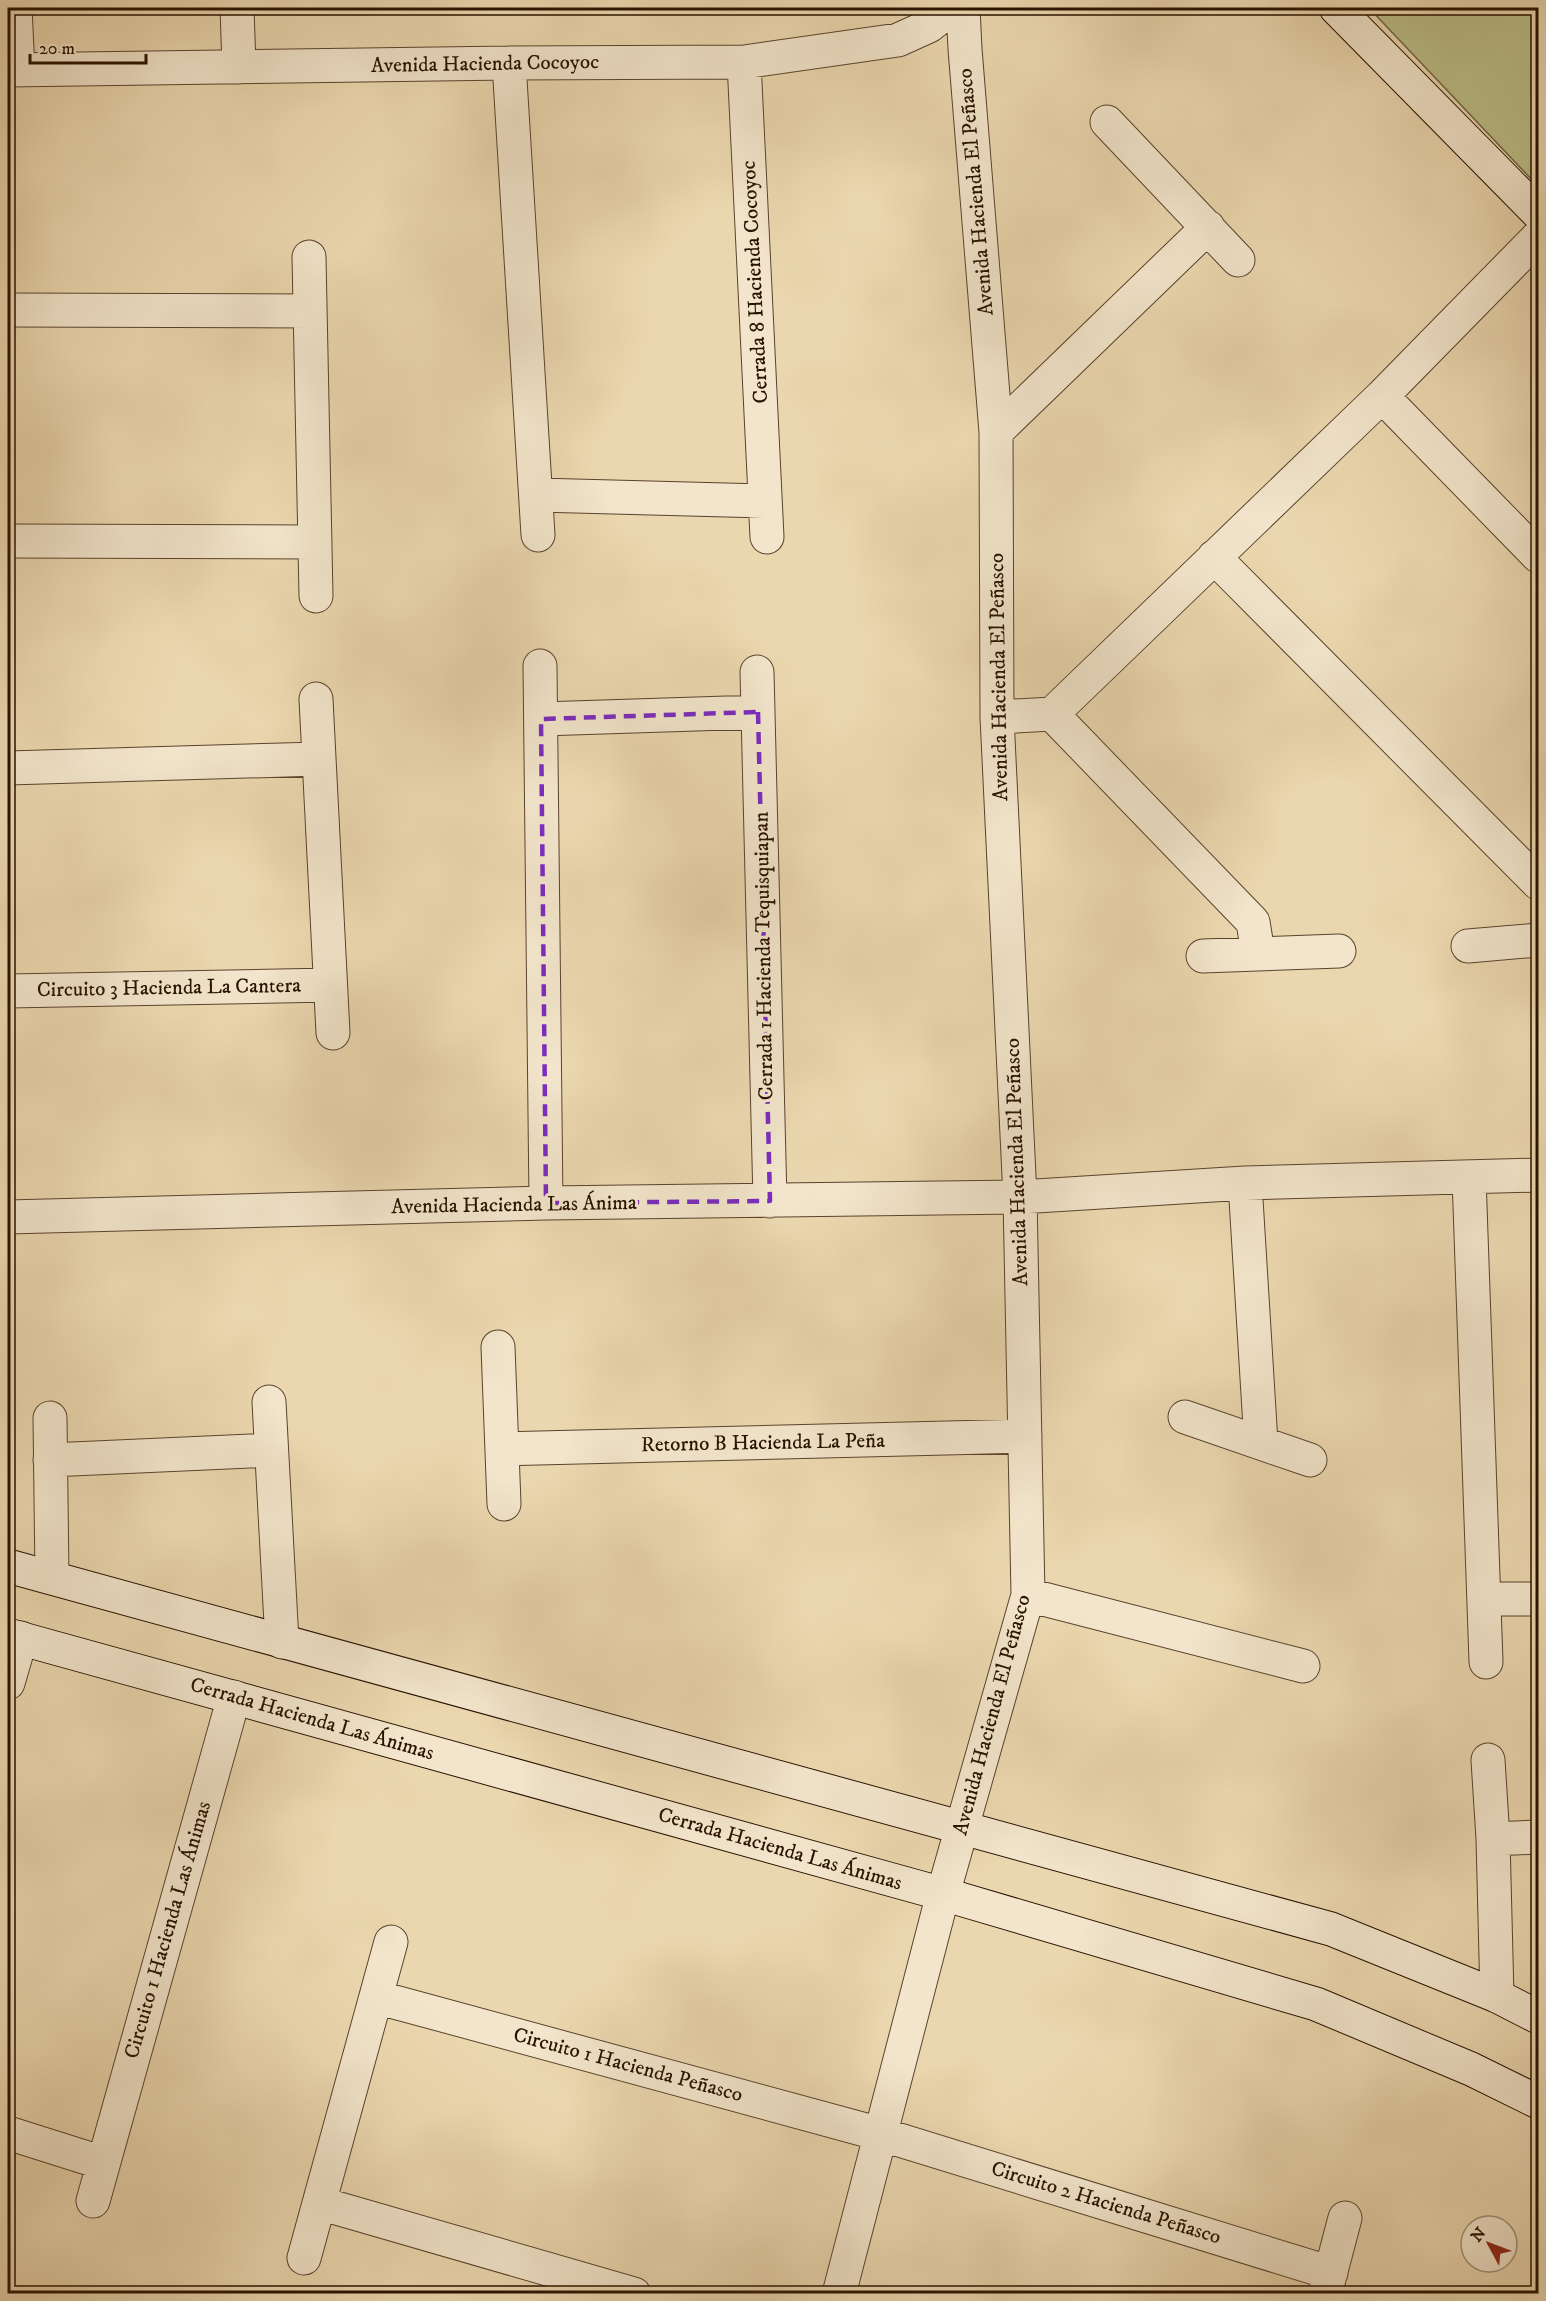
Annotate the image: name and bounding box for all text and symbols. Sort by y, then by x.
scale bar [30,27,146,65]
text: 20 m [39,38,75,60]
street label: Avenida Hacienda Cocoyoc [371,49,599,79]
street label: Avenida Hacienda El Peñasco [952,67,1000,317]
street label: Cerrada 8 Hacienda Cocoyoc [736,160,774,404]
street label: Avenida Hacienda El Peñasco [984,553,1014,801]
street label: Cerrada 1 Hacienda Tequisquiapan [748,811,780,1100]
street label: Circuito 3 Hacienda La Cantera [37,973,301,1003]
street label: Avenida Hacienda El Peñasco [1000,1038,1034,1286]
street label: Avenida Hacienda Las Ánima [391,1188,637,1220]
street label: Retorno B Hacienda La Peña [641,1428,885,1458]
street label: Avenida Hacienda El Peñasco [947,1592,1037,1838]
street label: Cerrada Hacienda Las Ánimas [187,1670,438,1766]
street label: Circuito 1 Hacienda Las Ánimas [117,1798,217,2062]
street label: Cerrada Hacienda Las Ánimas [655,1800,906,1896]
street label: Circuito 1 Hacienda Peñasco [510,2022,746,2108]
street label: Circuito 2 Hacienda Peñasco [988,2156,1224,2250]
north arrow [1459,2214,1519,2274]
text: N [1467,2223,1490,2246]

